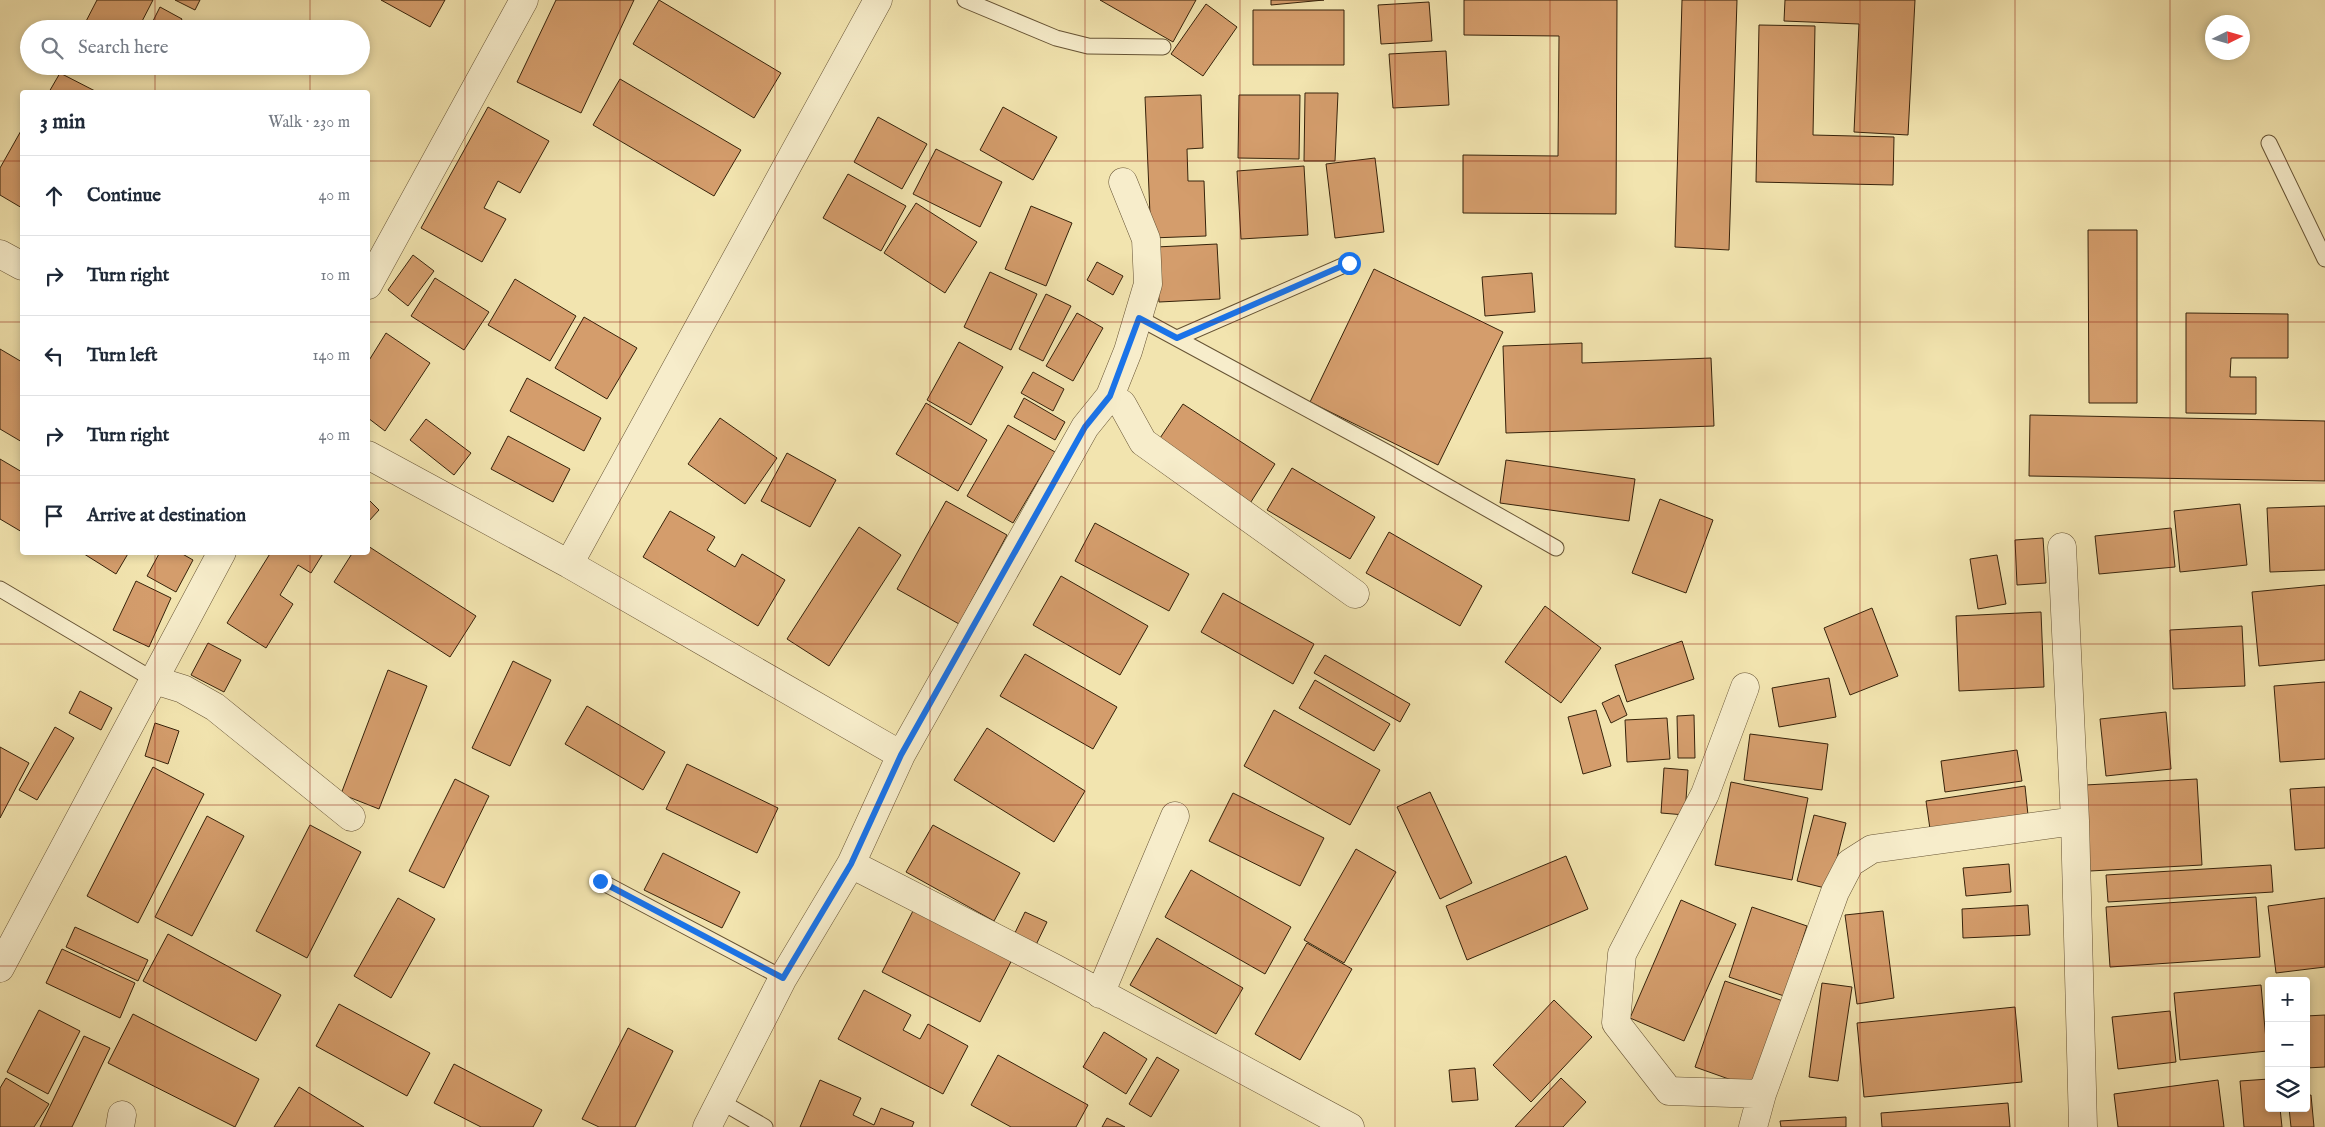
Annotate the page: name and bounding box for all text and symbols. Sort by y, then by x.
north arrow [2205,15,2250,60]
search box [20,20,370,75]
icon: search [38,34,66,62]
text: Search here [78,36,169,60]
text: 3 min [40,109,85,136]
text: Walk · 230 m [268,113,350,133]
icon: ahead [40,182,68,210]
text: Continue [87,184,161,208]
text: 40 m [318,186,350,206]
route start [1338,252,1361,275]
icon: right [40,262,68,290]
text: Turn right [87,264,169,288]
text: 10 m [320,266,350,286]
icon: left [40,342,68,370]
text: Turn left [87,344,158,368]
text: 140 m [312,346,350,366]
icon: right [40,422,68,450]
text: Turn right [87,424,169,448]
text: 40 m [318,426,350,446]
icon: arrive [40,502,68,530]
text: Arrive at destination [87,504,246,528]
route end [589,870,612,893]
map controls [2265,977,2310,1112]
button: + [2265,977,2310,1022]
button: − [2265,1022,2310,1067]
button: layers [2265,1067,2310,1112]

